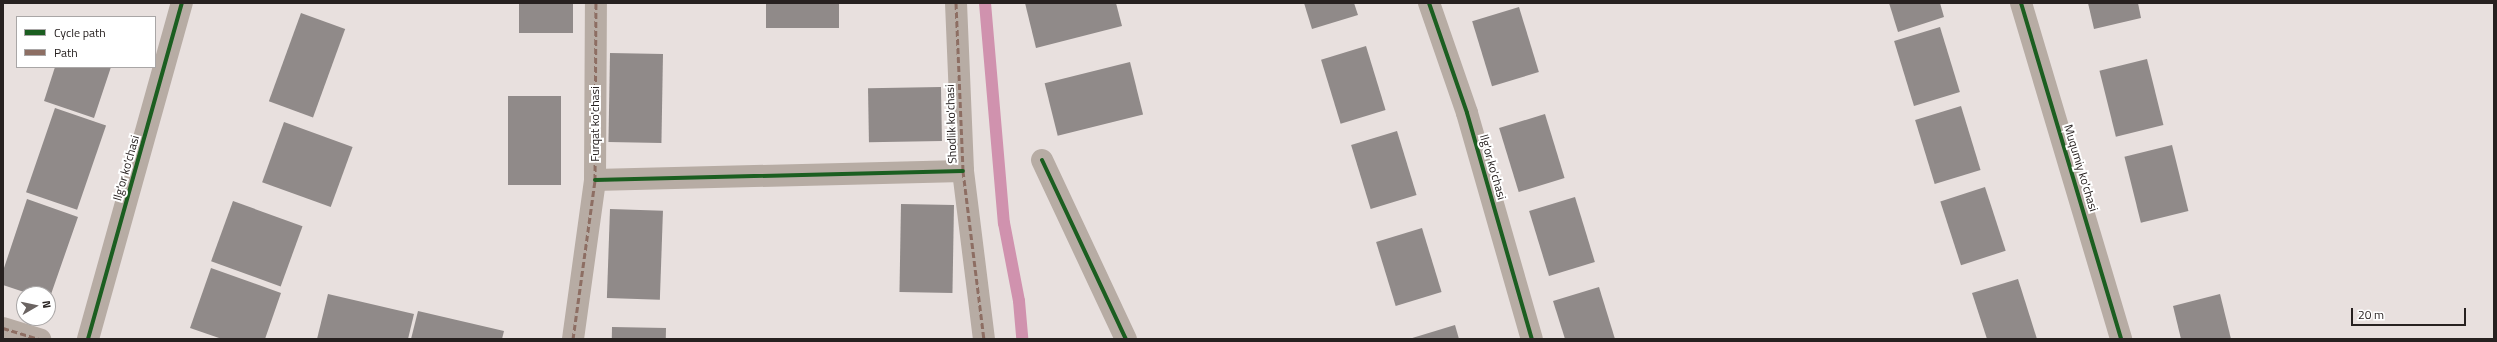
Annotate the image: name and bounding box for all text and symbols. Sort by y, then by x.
legend [16,16,156,68]
text: Cycle path [54,23,106,42]
text: Path [54,43,78,62]
street label: Shodlik ko'chasi [942,84,960,164]
street label: Furqat ko'chasi [588,86,602,162]
street label: Muqumiy ko'chasi [2061,123,2101,213]
street label: Ilg'or ko'chasi [1477,133,1509,201]
street label: Ilg'or ko'chasi [110,134,142,202]
north arrow [16,286,56,326]
text: N [38,299,55,309]
scale bar [2353,300,2468,326]
text: 20 m [2358,305,2384,324]

